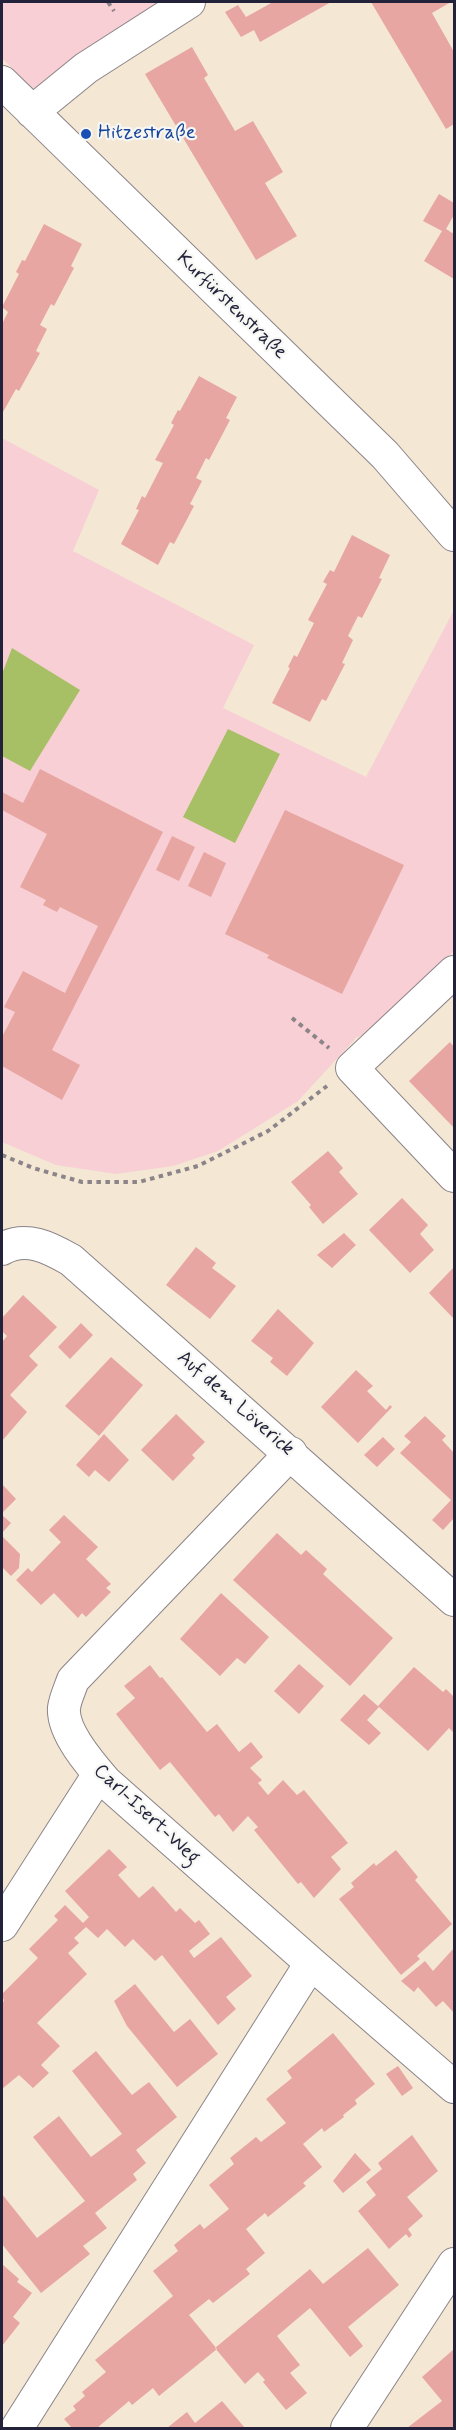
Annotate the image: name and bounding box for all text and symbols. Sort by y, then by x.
place label: Hitzestraße [98,122,196,146]
marker: Hitzestraße [79,127,93,141]
street label: Kurfürstenstraße [171,247,291,365]
street label: Auf dem Löverick [171,1346,299,1462]
street label: Carl-Isert-Weg [88,1760,204,1870]

